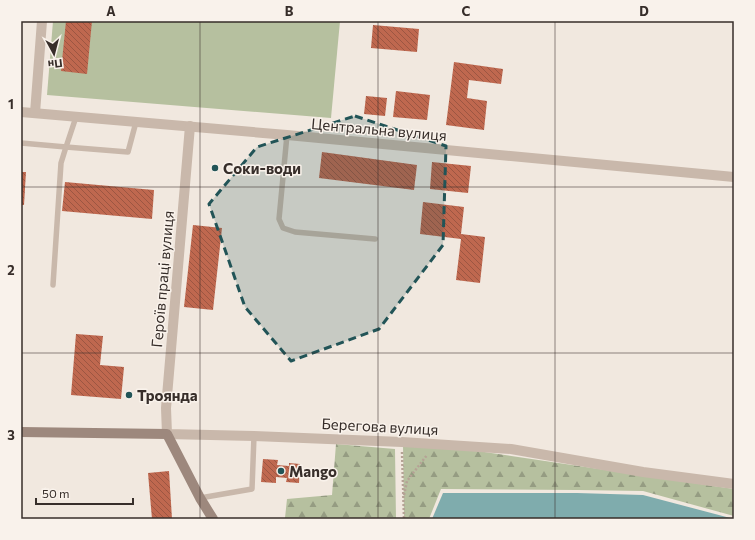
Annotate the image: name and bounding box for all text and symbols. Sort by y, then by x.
text: A [106,3,116,19]
text: B [285,3,294,19]
text: C [462,3,471,19]
text: D [639,3,649,19]
north arrow [34,34,74,74]
text: Пн [47,57,63,72]
text: 1 [8,96,14,112]
street label: Центральна вулиця [310,114,448,144]
place label: Соки-води [223,159,301,177]
marker: Соки-води [210,163,220,173]
street label: Героїв праці вулиця [147,210,177,348]
text: 2 [7,262,15,278]
place label: Троянда [137,386,198,404]
marker: Троянда [124,390,134,400]
street label: Берегова вулиця [321,414,439,438]
text: 3 [7,427,15,443]
place label: Mango [289,462,337,480]
marker: Mango [276,466,286,476]
scale bar [36,480,133,506]
text: 50 m [42,486,70,500]

